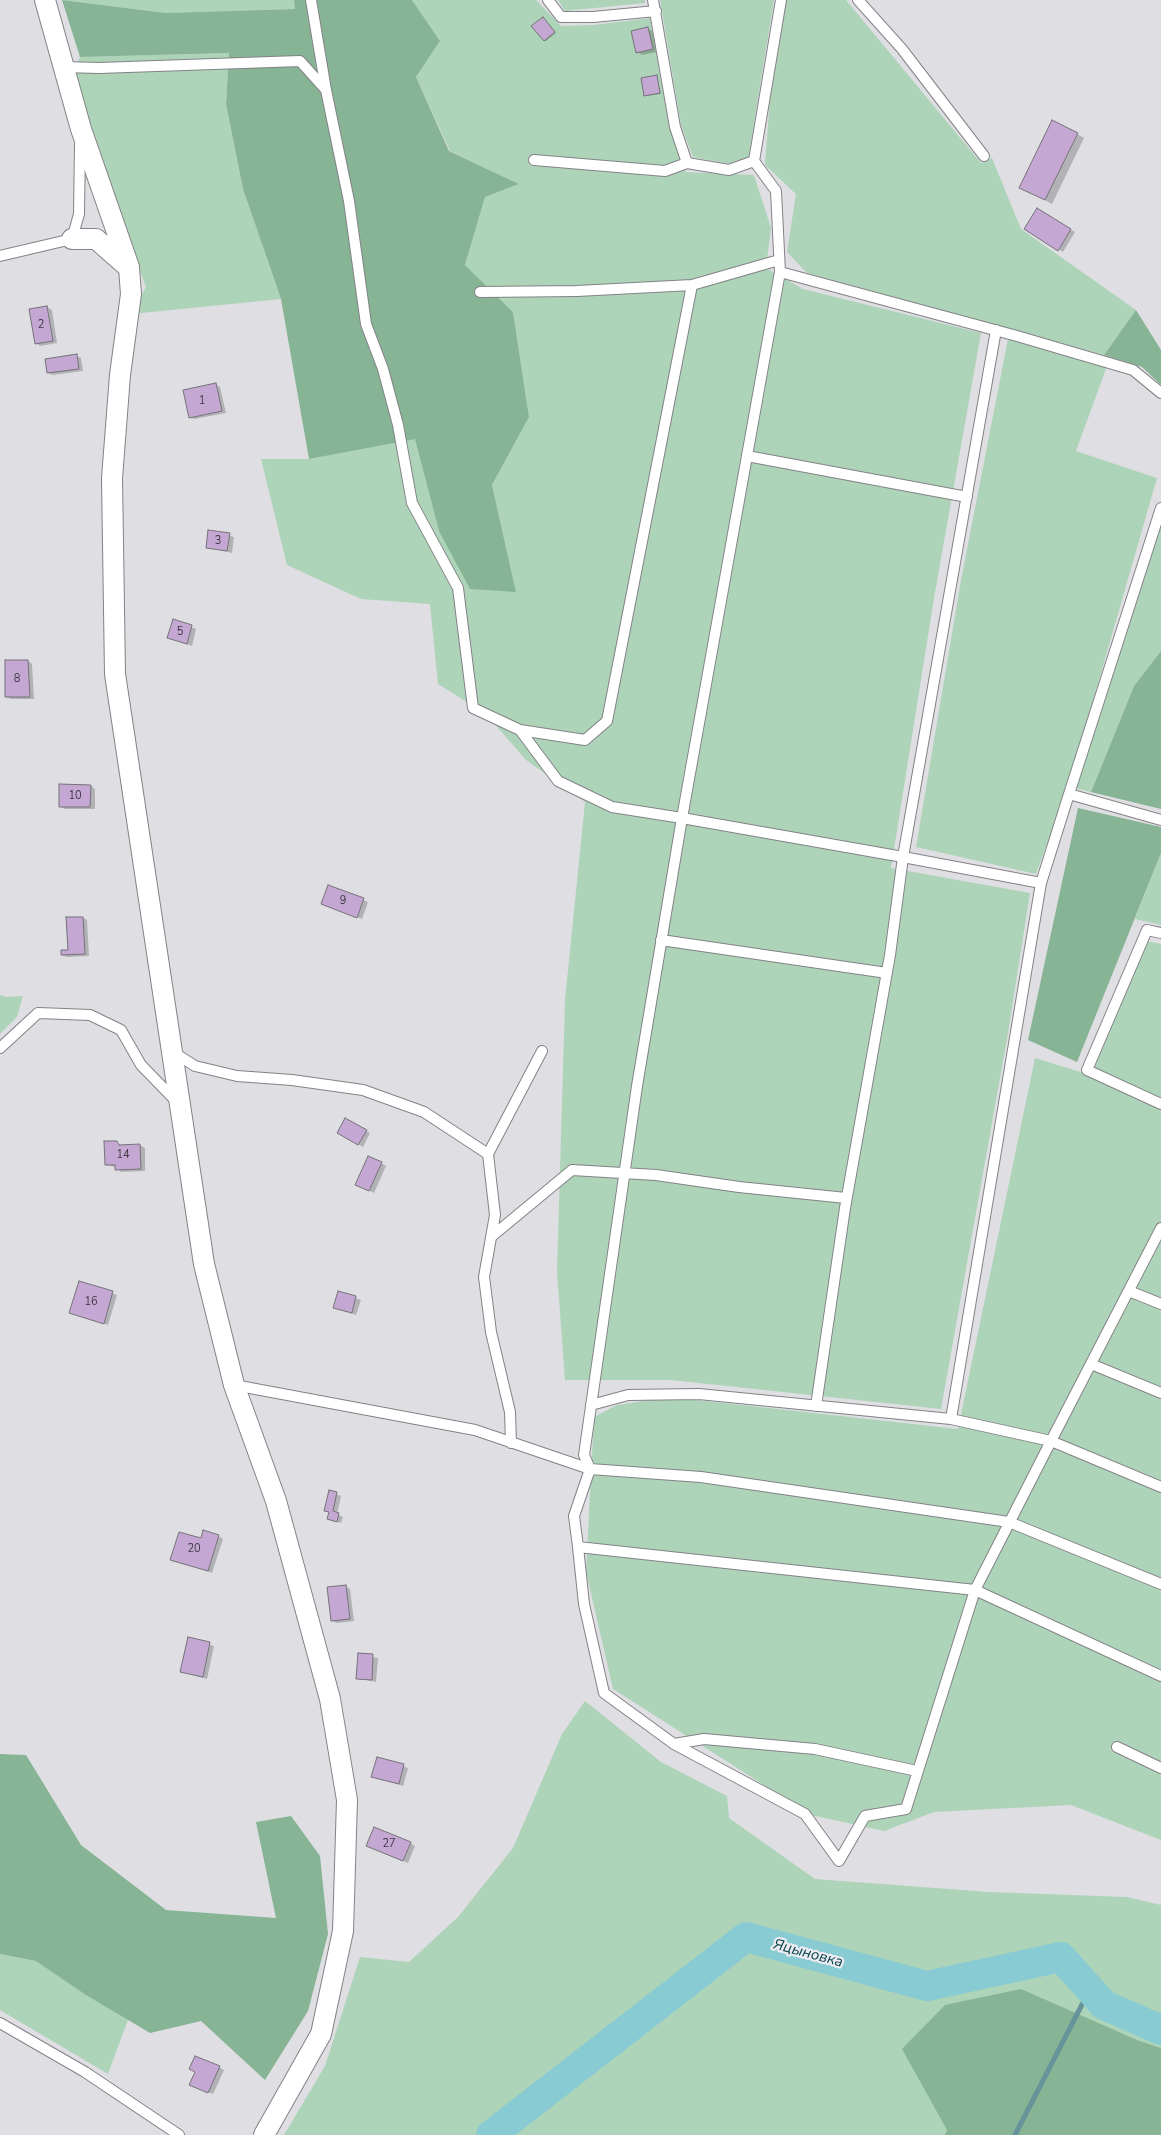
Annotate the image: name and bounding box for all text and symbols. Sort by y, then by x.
house number: 2 [38,318,44,332]
house number: 1 [199,394,205,408]
house number: 3 [215,534,221,548]
house number: 5 [177,625,183,639]
house number: 8 [14,672,20,686]
house number: 10 [68,789,82,803]
house number: 9 [340,894,346,908]
house number: 14 [116,1148,130,1162]
house number: 16 [84,1295,98,1309]
house number: 20 [187,1542,201,1556]
house number: 27 [382,1837,396,1851]
water label: Яцыновка [771,1936,845,1972]

